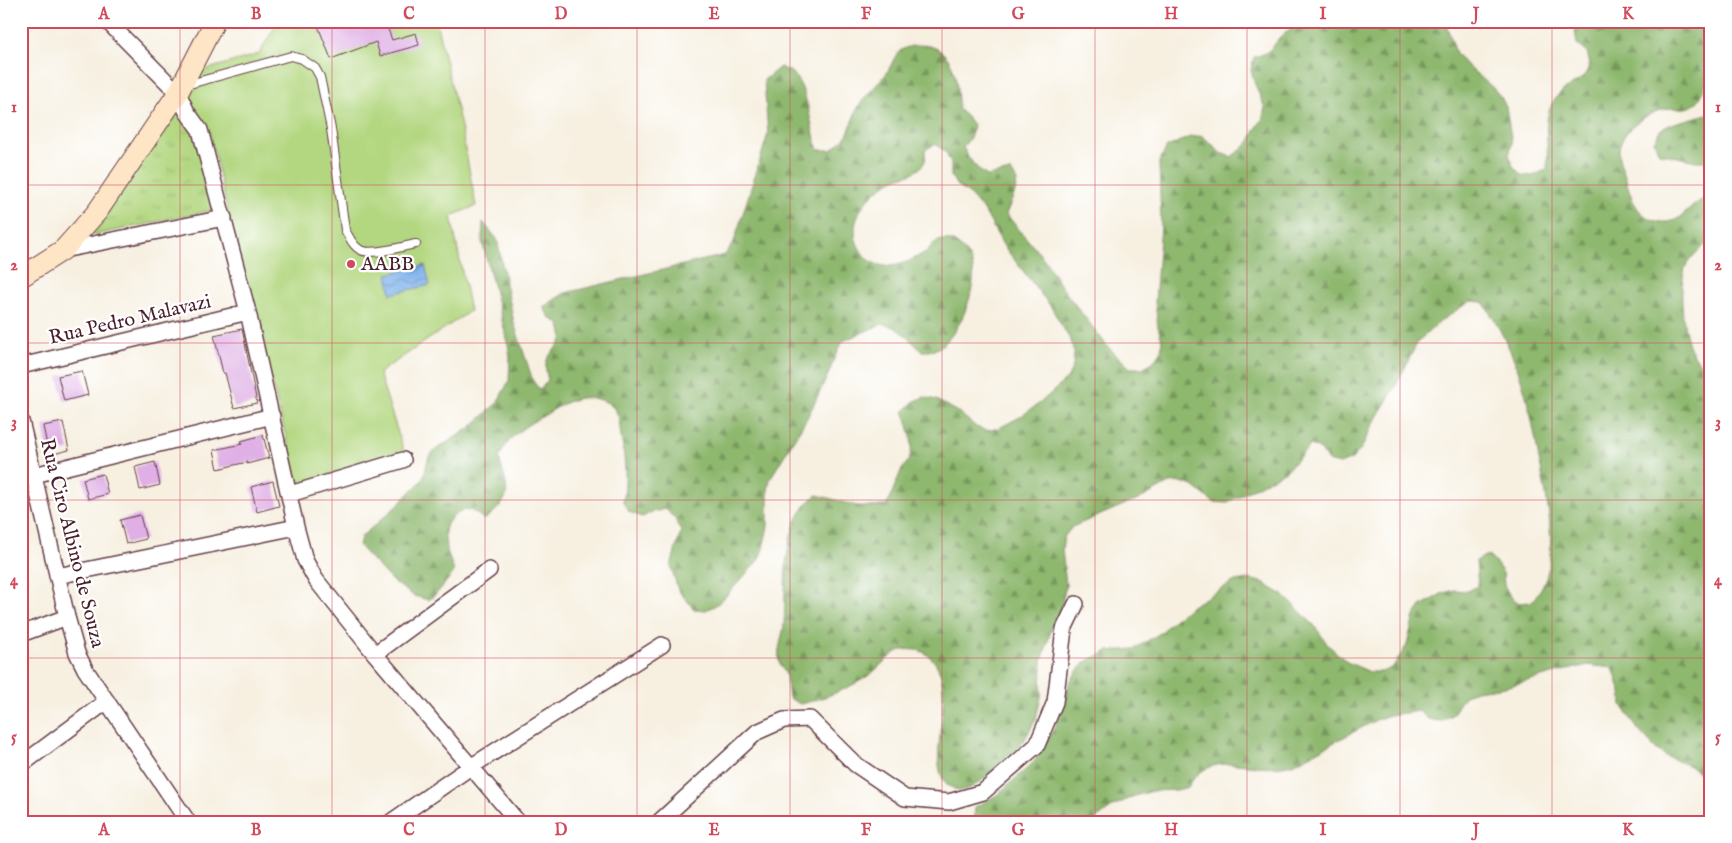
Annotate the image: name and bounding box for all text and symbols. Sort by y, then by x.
text: A [98,5,111,25]
text: B [251,5,262,25]
text: C [403,5,415,25]
text: D [555,5,568,25]
text: E [708,5,720,25]
text: F [861,5,872,25]
text: G [1012,5,1025,25]
text: H [1164,5,1178,25]
text: I [1320,5,1327,25]
text: J [1471,5,1480,25]
text: K [1622,5,1635,25]
text: 1 [11,98,17,118]
text: 1 [1715,98,1721,118]
place label: AABB [360,252,414,277]
text: 2 [10,256,18,276]
text: 2 [1714,256,1722,276]
marker: AABB [345,258,357,270]
street label: Rua Pedro Malavazi [47,289,213,351]
text: 3 [11,413,17,433]
text: 3 [1715,413,1721,433]
street label: Rua Ciro Albino de Souza [34,436,110,651]
text: 4 [10,571,19,591]
text: 4 [1714,571,1723,591]
text: 5 [11,728,17,748]
text: 5 [1715,728,1721,748]
text: A [98,821,111,841]
text: B [251,821,262,841]
text: C [403,821,415,841]
text: D [555,821,568,841]
text: E [708,821,720,841]
text: F [861,821,872,841]
text: G [1012,821,1025,841]
text: H [1164,821,1178,841]
text: I [1320,821,1327,841]
text: J [1471,821,1480,841]
text: K [1622,821,1635,841]

